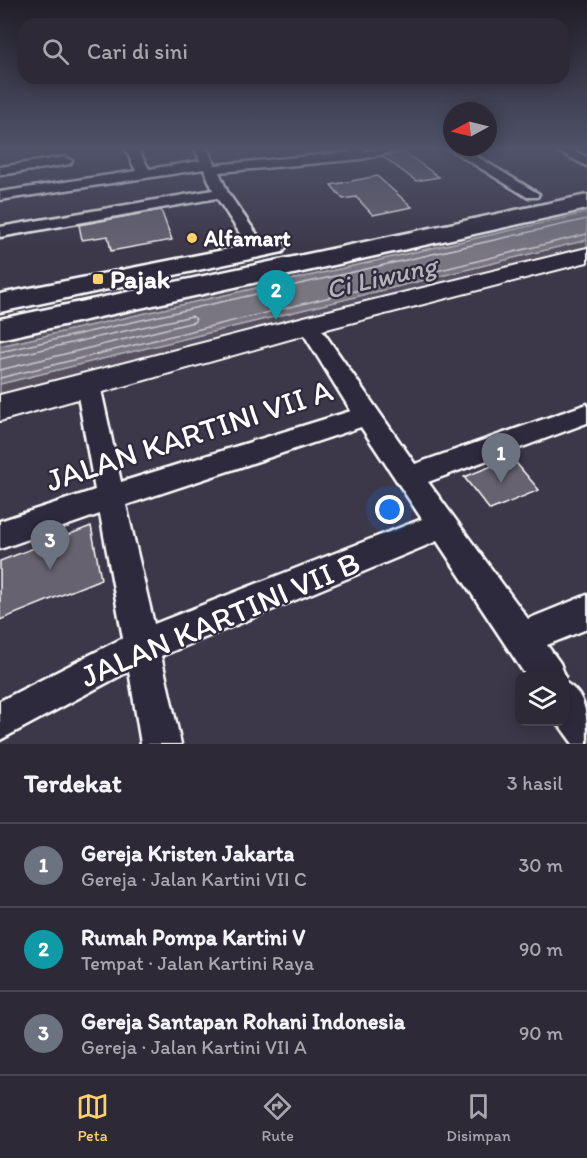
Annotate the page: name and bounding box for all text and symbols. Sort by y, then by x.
search box [18,18,569,84]
icon: search [39,35,72,68]
text: Cari di sini [87,38,188,65]
north arrow [443,102,497,156]
place label: Alfamart [203,225,291,252]
marker: Alfamart [185,231,199,245]
water label: Ci Liwung [322,248,443,306]
place label: Pajak [110,263,171,295]
pin: 2 [256,270,296,320]
marker: Pajak [91,272,105,286]
street label: JALAN KARTINI VII A [41,371,337,499]
pin: 1 [482,434,520,483]
your location [375,495,404,524]
pin: 3 [31,520,70,570]
street label: JALAN KARTINI VII B [75,543,365,695]
map controls [515,672,569,726]
button: layers [515,672,569,726]
text: Terdekat [24,767,122,799]
text: 3 hasil [507,771,563,795]
text: Gereja Kristen Jakarta [81,840,294,867]
text: 1 [39,853,48,877]
text: 30 m [518,853,563,877]
text: Gereja · Jalan Kartini VII C [81,867,307,891]
text: Rumah Pompa Kartini V [81,924,305,951]
text: 2 [38,937,49,961]
text: 90 m [519,937,563,961]
text: Tempat · Jalan Kartini Raya [81,951,314,975]
text: Gereja Santapan Rohani Indonesia [81,1008,405,1035]
text: 3 [38,1021,49,1045]
text: 90 m [519,1021,563,1045]
text: Gereja · Jalan Kartini VII A [81,1035,307,1059]
tab: Peta [76,1090,109,1145]
tab: Rute [261,1090,294,1145]
tab: Disimpan [446,1090,511,1145]

